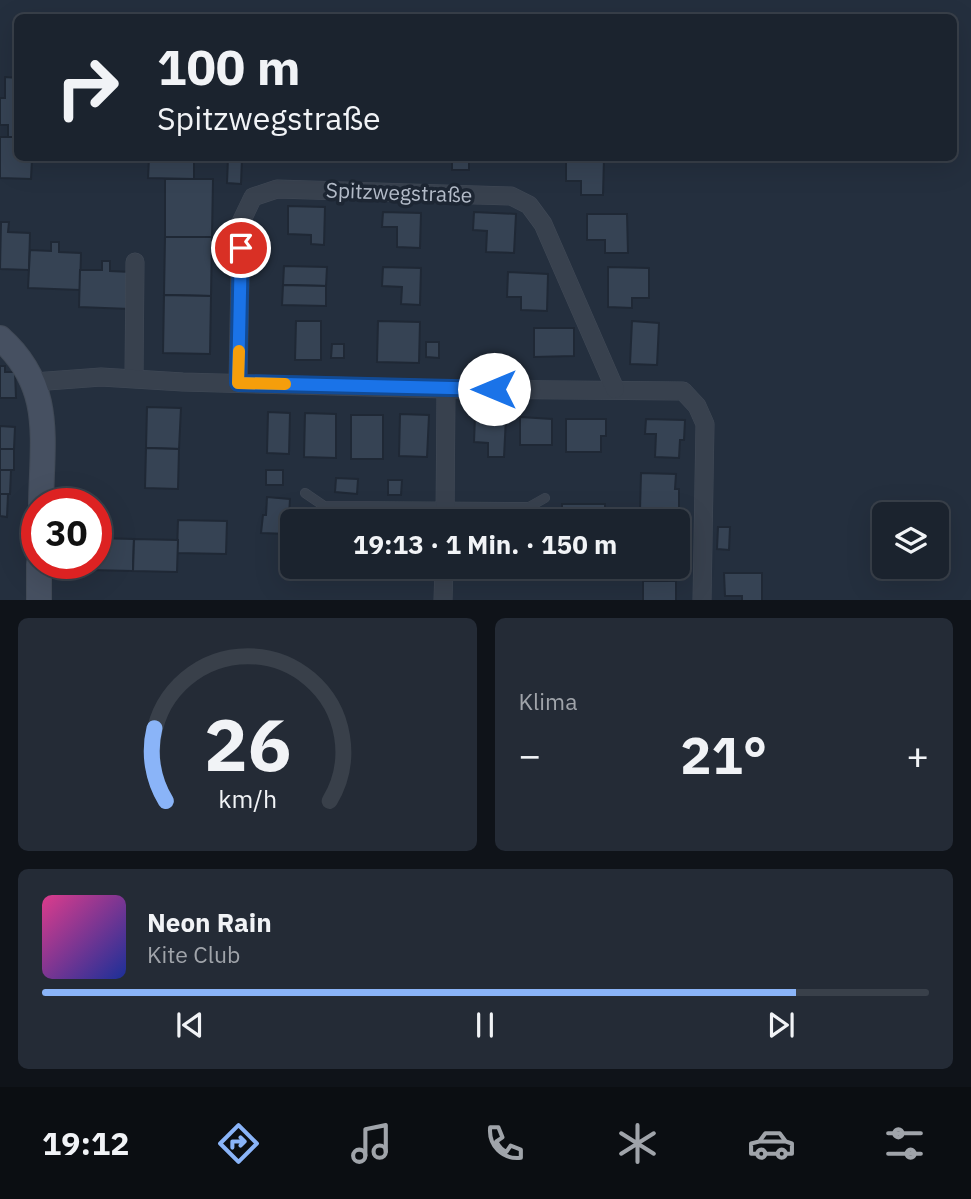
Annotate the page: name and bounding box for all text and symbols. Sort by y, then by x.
text: 100 m [157,35,301,98]
icon: right [42,42,133,133]
text: Spitzwegstraße [157,97,380,139]
street label: Spitzwegstraße [325,175,473,209]
pin [211,218,271,278]
icon: arrive [222,229,260,267]
position arrow [457,352,531,426]
speed limit sign: 30 [21,488,112,579]
map controls [872,502,949,579]
button: layers [872,502,949,579]
text: 19:13 · 1 Min. · 150 m [353,527,617,561]
text: Klima [519,686,577,716]
text: 26 [204,696,291,791]
text: 21° [680,721,767,788]
text: − [519,730,541,779]
text: + [906,730,929,779]
text: km/h [218,781,277,814]
text: Neon Rain [147,905,272,939]
text: Kite Club [147,939,240,969]
icon: previous [171,1006,209,1044]
icon: pause [466,1006,504,1044]
icon: next [762,1006,800,1044]
icon: directions [214,1119,263,1168]
icon: music [347,1119,396,1168]
icon: phone [480,1119,529,1168]
icon: climate [613,1119,662,1168]
icon: car [747,1119,796,1168]
icon: filters [880,1119,929,1168]
text: 19:12 [42,1122,129,1164]

